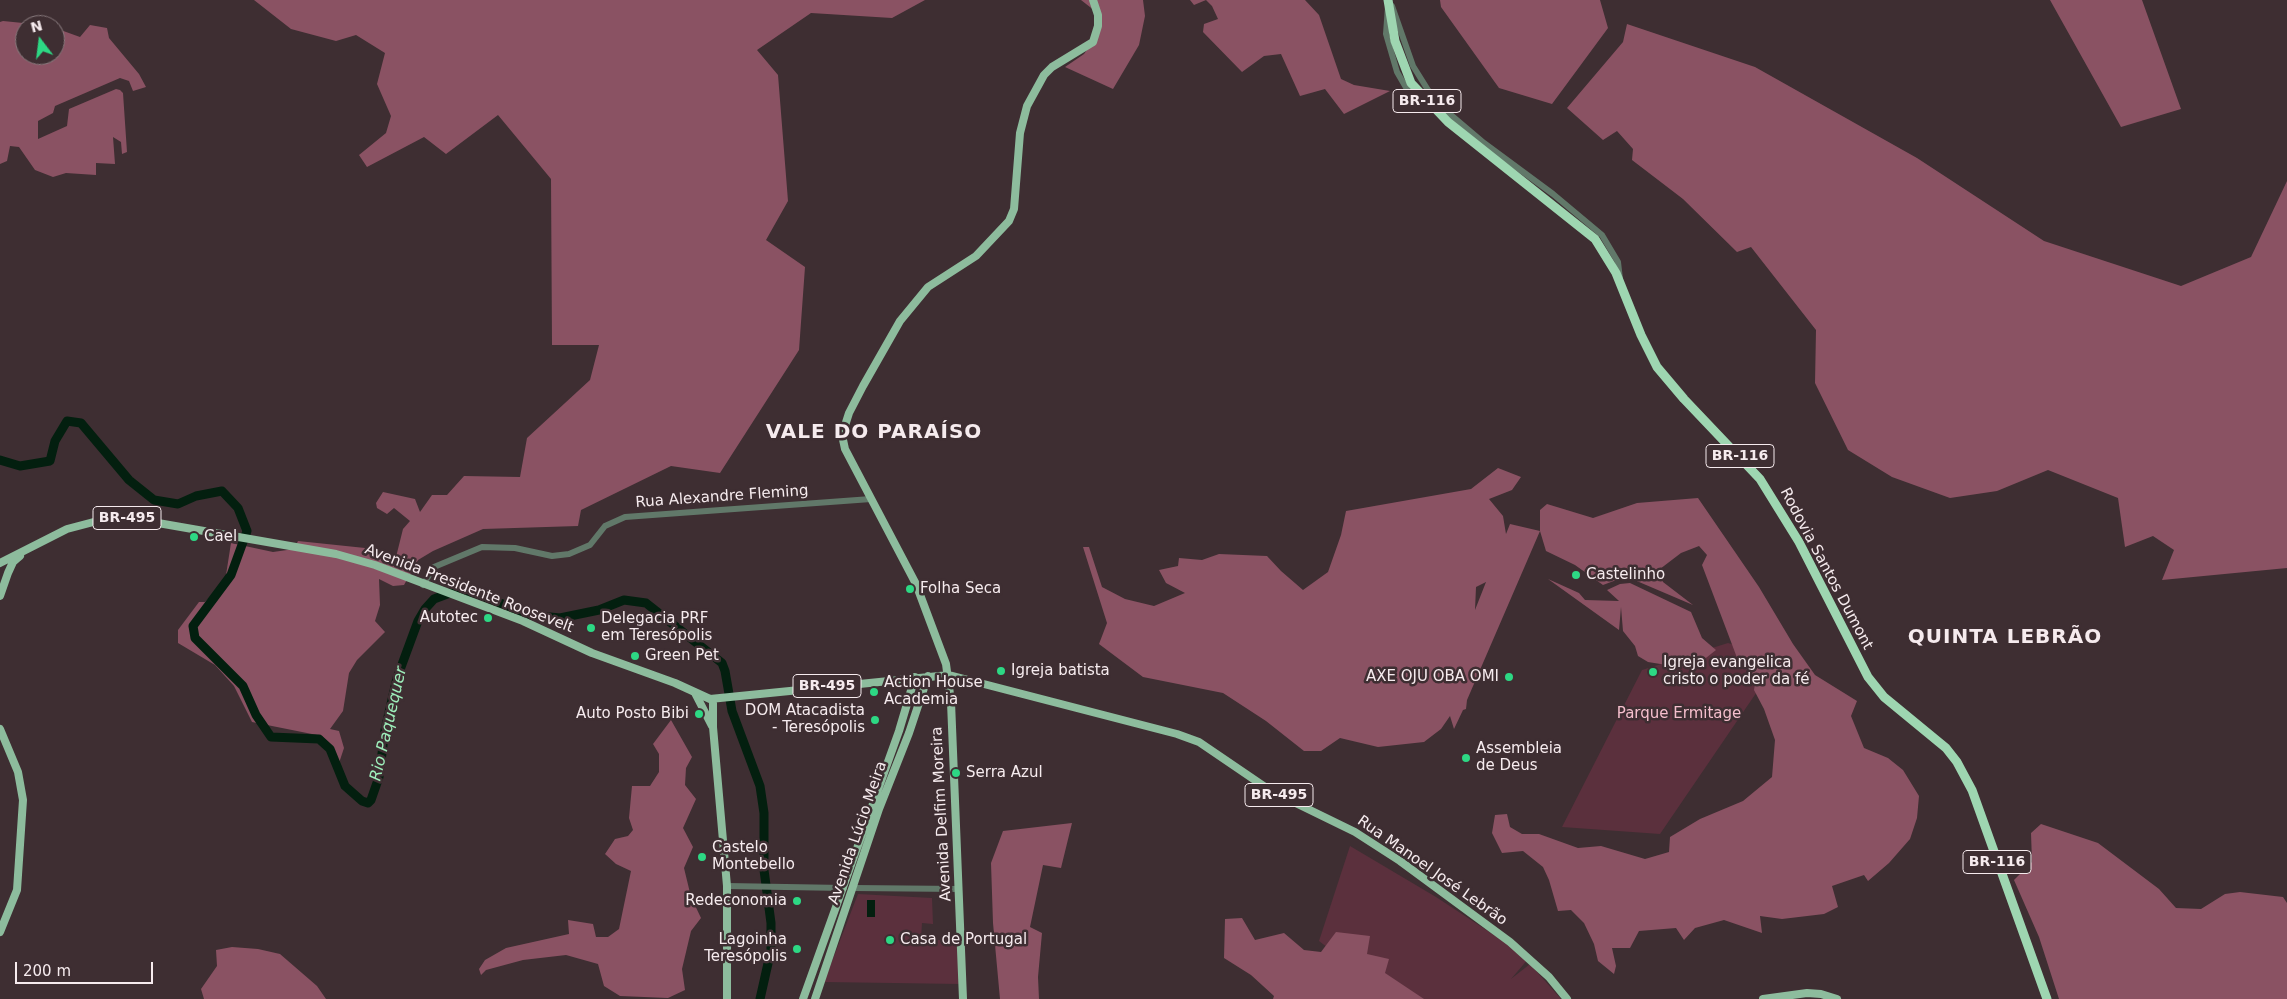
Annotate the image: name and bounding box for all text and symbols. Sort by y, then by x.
north arrow [15,15,65,65]
text: N [29,17,44,36]
road number: BR-116 [1393,90,1461,112]
district label: VALE DO PARAÍSO [764,421,984,445]
road number: BR-116 [1706,444,1774,468]
street label: Rua Alexandre Fleming [635,482,809,512]
street label: Rodovia Santos Dumont [1776,485,1876,653]
road number: BR-495 [93,506,161,530]
place label: Cael [204,528,237,546]
marker: Cael [188,531,200,543]
street label: Avenida Presidente Roosevelt [362,541,576,637]
place label: Castelinho [1586,566,1665,584]
marker: Castelinho [1570,569,1582,581]
place label: Folha Seca [920,580,1001,598]
marker: Folha Seca [904,583,916,595]
place label: Autotec [420,609,478,627]
place label: Delegacia PRF em Teresópolis [601,610,712,645]
marker: Autotec [482,612,494,624]
marker: Delegacia PRF em Teresópolis [585,622,597,634]
district label: QUINTA LEBRÃO [1906,626,2104,650]
place label: Green Pet [645,647,719,665]
marker: Green Pet [629,650,641,662]
place label: Igreja evangelica cristo o poder da fé [1663,654,1810,689]
place label: Igreja batista [1011,662,1110,680]
water label: Rio Paquequer [367,665,411,783]
marker: Igreja batista [995,665,1007,677]
marker: Igreja evangelica cristo o poder da fé [1647,666,1659,678]
place label: AXE OJU OBA OMI [1366,668,1499,686]
marker: AXE OJU OBA OMI [1503,671,1515,683]
road number: BR-495 [793,674,861,698]
place label: Action House Academia [884,674,983,709]
marker: Action House Academia [868,686,880,698]
place label: DOM Atacadista - Teresópolis [745,702,865,737]
place label: Auto Posto Bibi [576,705,689,723]
park label: Parque Ermitage [1617,705,1741,723]
marker: Auto Posto Bibi [693,708,705,720]
marker: DOM Atacadista - Teresópolis [869,714,881,726]
street label: Avenida Delfim Moreira [928,726,956,902]
place label: Assembleia de Deus [1476,740,1562,775]
marker: Assembleia de Deus [1460,752,1472,764]
street label: Avenida Lúcio Meira [825,759,891,907]
place label: Serra Azul [966,764,1043,782]
marker: Serra Azul [950,767,962,779]
road number: BR-495 [1245,784,1313,806]
street label: Rua Manoel José Lebrão [1354,812,1510,930]
place label: Castelo Montebello [712,839,795,874]
road number: BR-116 [1963,850,2031,874]
marker: Castelo Montebello [696,851,708,863]
place label: Redeconomia [685,892,787,910]
marker: Redeconomia [791,895,803,907]
place label: Lagoinha Teresópolis [704,931,787,966]
place label: Casa de Portugal [900,931,1027,949]
marker: Casa de Portugal [884,934,896,946]
marker: Lagoinha Teresópolis [791,943,803,955]
scale bar [18,952,155,984]
text: 200 m [23,962,71,980]

